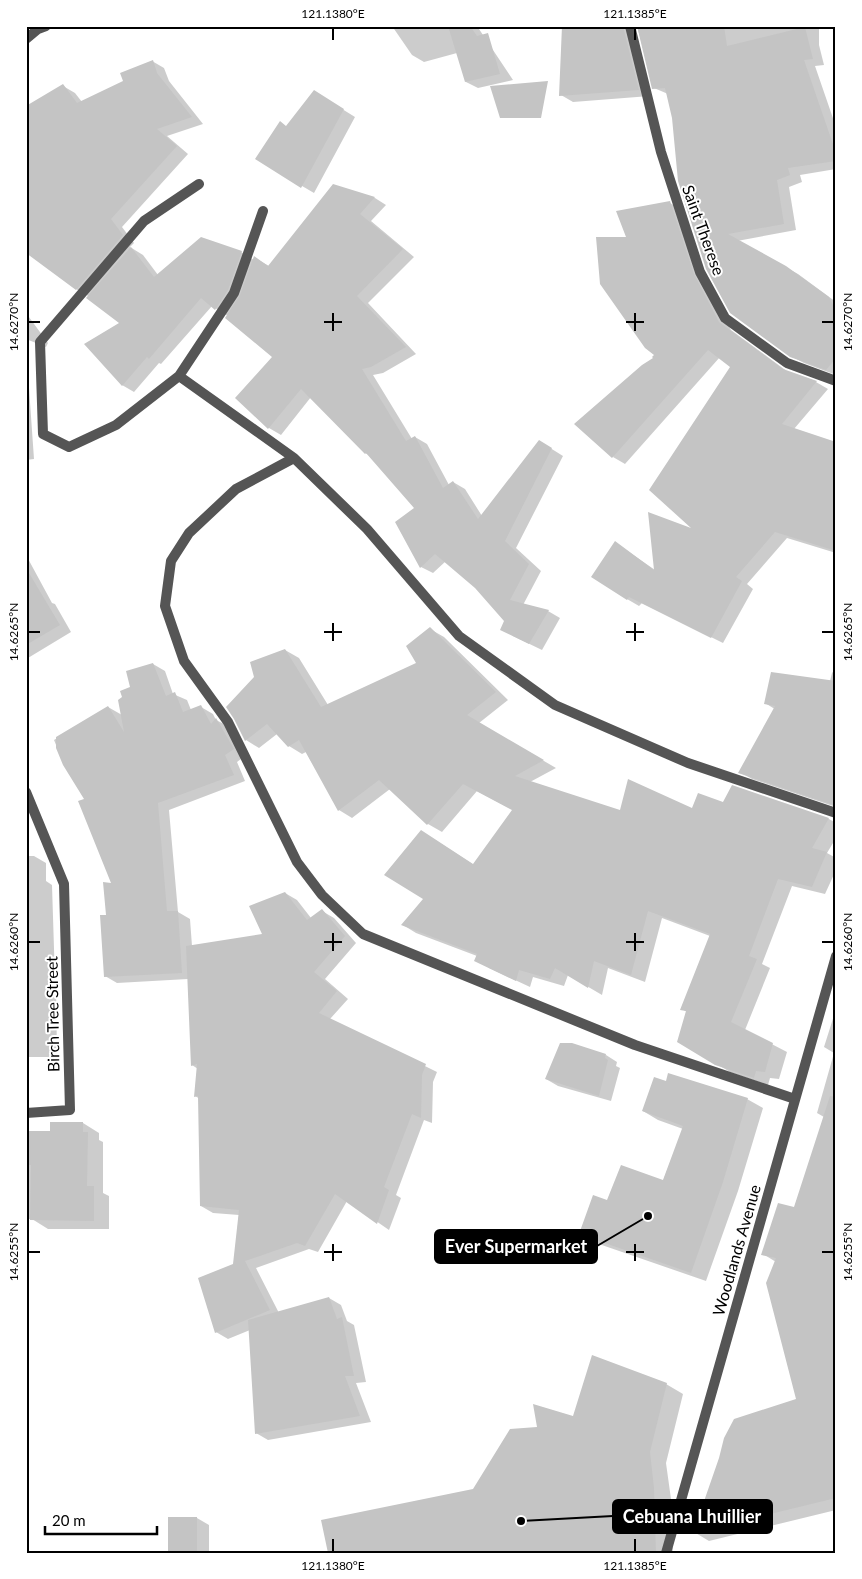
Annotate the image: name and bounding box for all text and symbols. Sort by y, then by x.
text: 121.1380°E [301,6,365,21]
text: 121.1385°E [603,6,667,21]
street label: Saint Therese [679,182,729,278]
text: 14.6270°N [6,293,21,351]
text: 14.6270°N [840,293,855,351]
text: 14.6265°N [6,603,21,661]
text: 14.6265°N [840,603,855,661]
text: 14.6260°N [6,913,21,971]
text: 14.6260°N [840,913,855,971]
street label: Birch Tree Street [41,956,63,1072]
street label: Woodlands Avenue [708,1182,764,1318]
text: 14.6255°N [6,1223,21,1281]
text: 14.6255°N [840,1223,855,1281]
callout: Ever Supermarket [435,1230,597,1263]
text: Ever Supermarket [445,1235,587,1257]
callout: Cebuana Lhuillier [613,1500,772,1533]
scale bar [45,1504,158,1536]
text: Cebuana Lhuillier [623,1505,762,1527]
text: 20 m [52,1511,86,1529]
text: 121.1380°E [301,1558,365,1573]
text: 121.1385°E [603,1558,667,1573]

